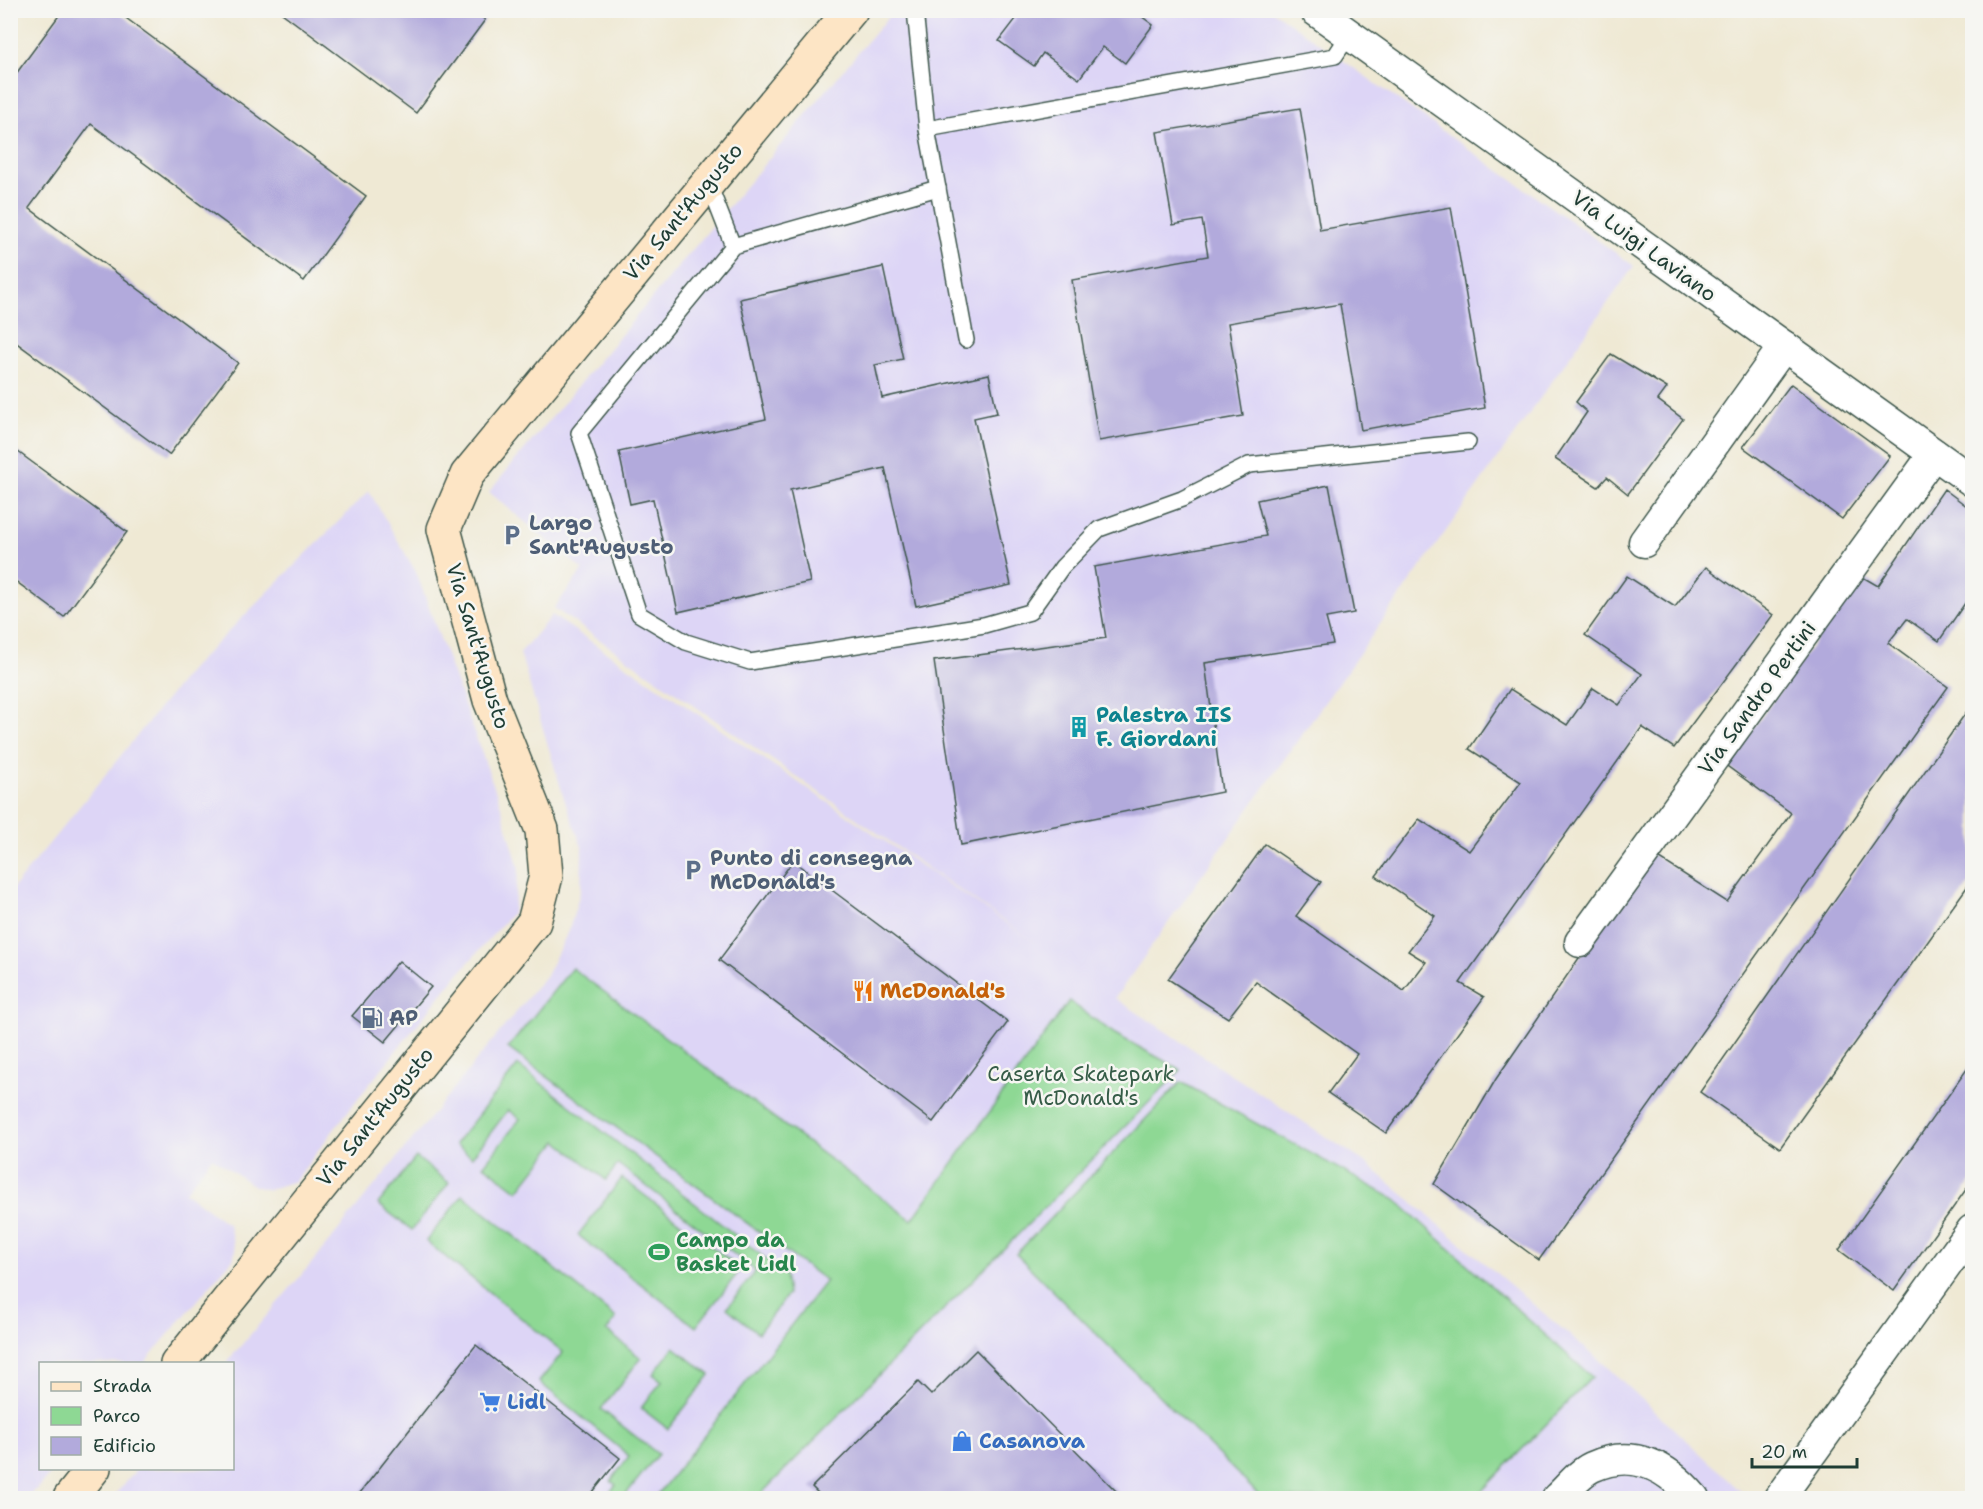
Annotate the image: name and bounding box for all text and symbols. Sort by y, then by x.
street label: Via Sant'Augusto [617,137,749,287]
street label: Via Luigi Laviano [1566,184,1722,308]
place label: Largo Sant'Augusto [529,509,674,561]
parking icon: Largo Sant'Augusto [500,523,524,547]
street label: Via Sant'Augusto [439,560,517,732]
street label: Via Sandro Pertini [1692,615,1822,781]
place label: Palestra IIS F. Giordani [1096,701,1231,753]
building icon: Palestra IIS F. Giordani [1067,715,1091,739]
place label: Punto di consegna McDonald's [710,844,913,896]
parking icon: Punto di consegna McDonald's [681,858,705,882]
place label: McDonald's [880,977,1005,1005]
restaurant icon: McDonald's [851,979,875,1003]
place label: AP [389,1004,418,1032]
fuel station icon: AP [360,1006,384,1030]
street label: Via Sant'Augusto [310,1041,440,1193]
park label: Caserta Skatepark McDonald's [987,1060,1175,1112]
place label: Campo da Basket Lidl [676,1226,796,1278]
sports icon: Campo da Basket Lidl [647,1240,671,1264]
legend [39,1362,234,1470]
text: Strada [93,1374,152,1398]
place label: Lidl [507,1388,546,1416]
supermarket icon: Lidl [478,1390,502,1414]
text: Parco [93,1404,141,1428]
place label: Casanova [979,1427,1086,1455]
shop icon: Casanova [950,1429,974,1453]
scale bar [1752,1431,1857,1469]
text: Edificio [93,1434,156,1458]
text: 20 m [1761,1440,1807,1464]

